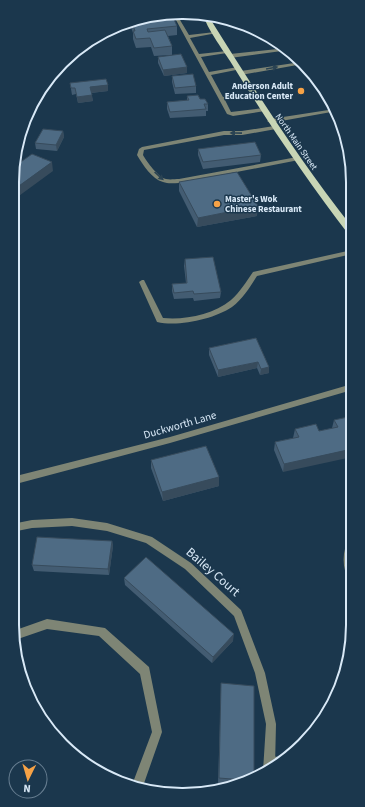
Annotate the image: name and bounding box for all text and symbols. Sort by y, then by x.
one-way arrow [265,65,278,71]
place label: Anderson Adult Education Center [225,80,294,103]
marker: Anderson Adult Education Center [296,86,306,96]
street label: North Main Street [272,111,320,173]
one-way arrow [229,130,242,136]
one-way arrow [154,171,164,181]
place label: Master's Wok Chinese Restaurant [225,193,302,216]
marker: Master's Wok Chinese Restaurant [212,199,222,209]
street label: Duckworth Lane [142,407,219,443]
street label: Bailey Court [182,543,244,601]
north arrow [8,759,48,799]
text: N [23,781,31,796]

